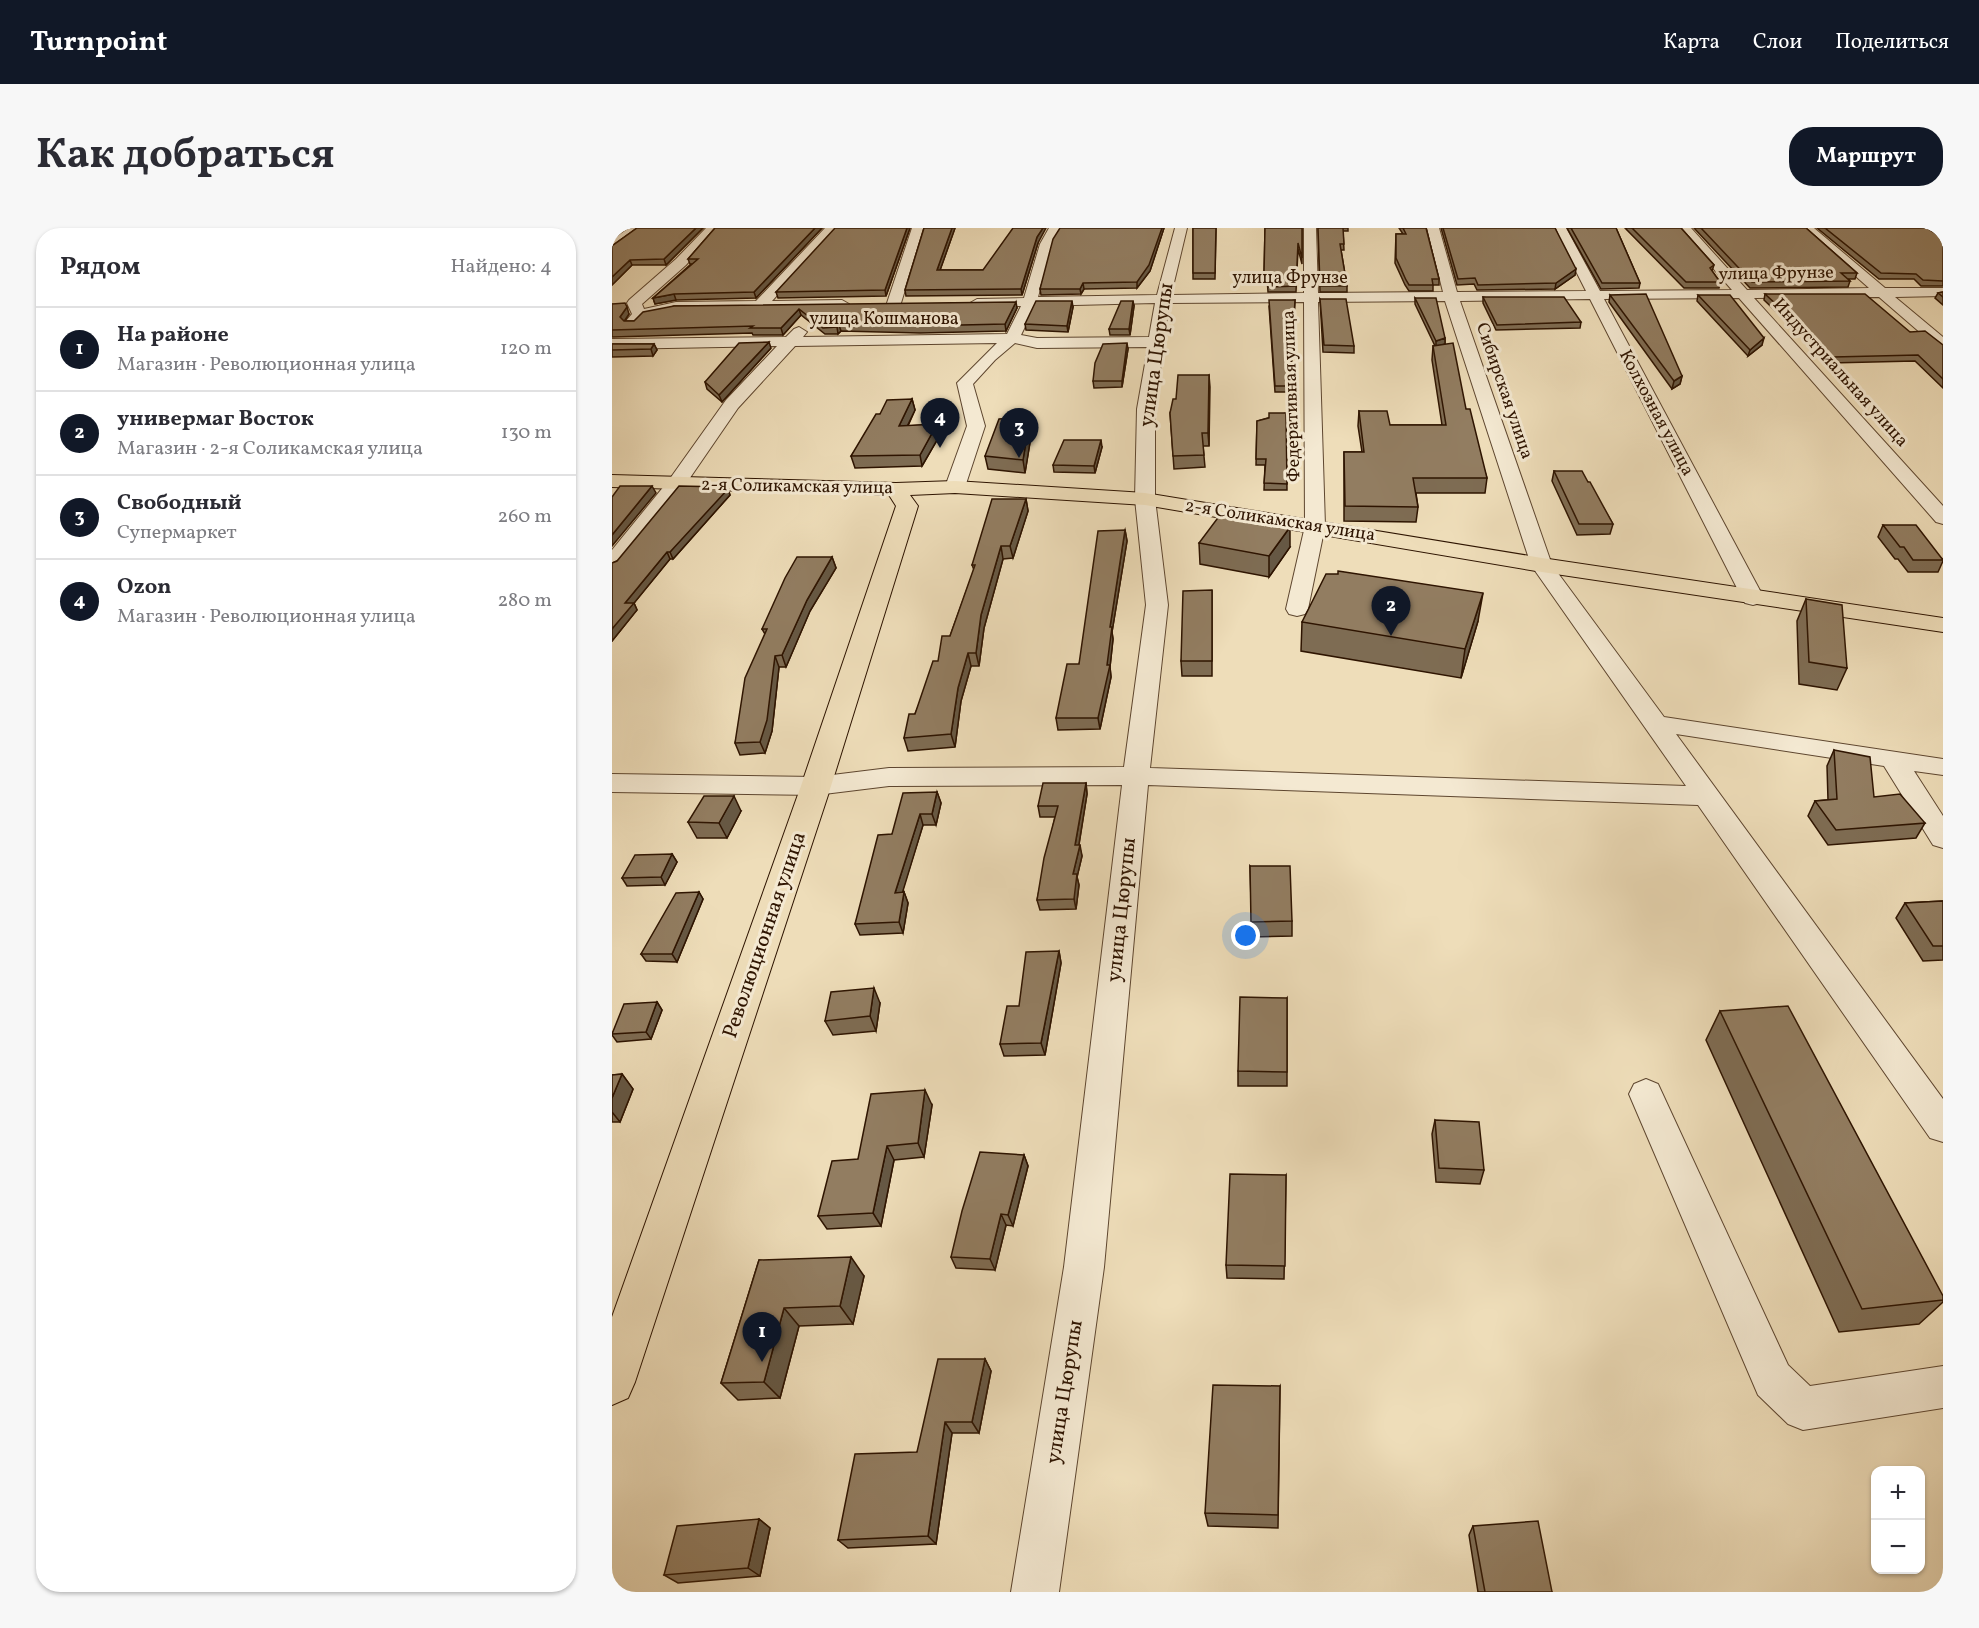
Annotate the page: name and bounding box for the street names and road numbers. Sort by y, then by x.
street label: улица Фрунзе [1718,260,1834,288]
street label: улица Фрунзе [1232,266,1348,291]
street label: улица Цюрупы [1133,281,1181,429]
street label: Индустриальная улица [1766,293,1914,453]
street label: улица Кошманова [809,307,959,332]
street label: Федеративная улица [1277,310,1307,482]
street label: Сибирская улица [1469,319,1539,463]
street label: Колхозная улица [1612,345,1700,481]
street label: 2-я Соликамская улица [701,473,893,501]
street label: 2-я Соликамская улица [1183,494,1377,548]
street label: Революционная улица [716,828,814,1042]
street label: улица Цюрупы [1100,836,1144,984]
street label: улица Цюрупы [1039,1318,1091,1466]

